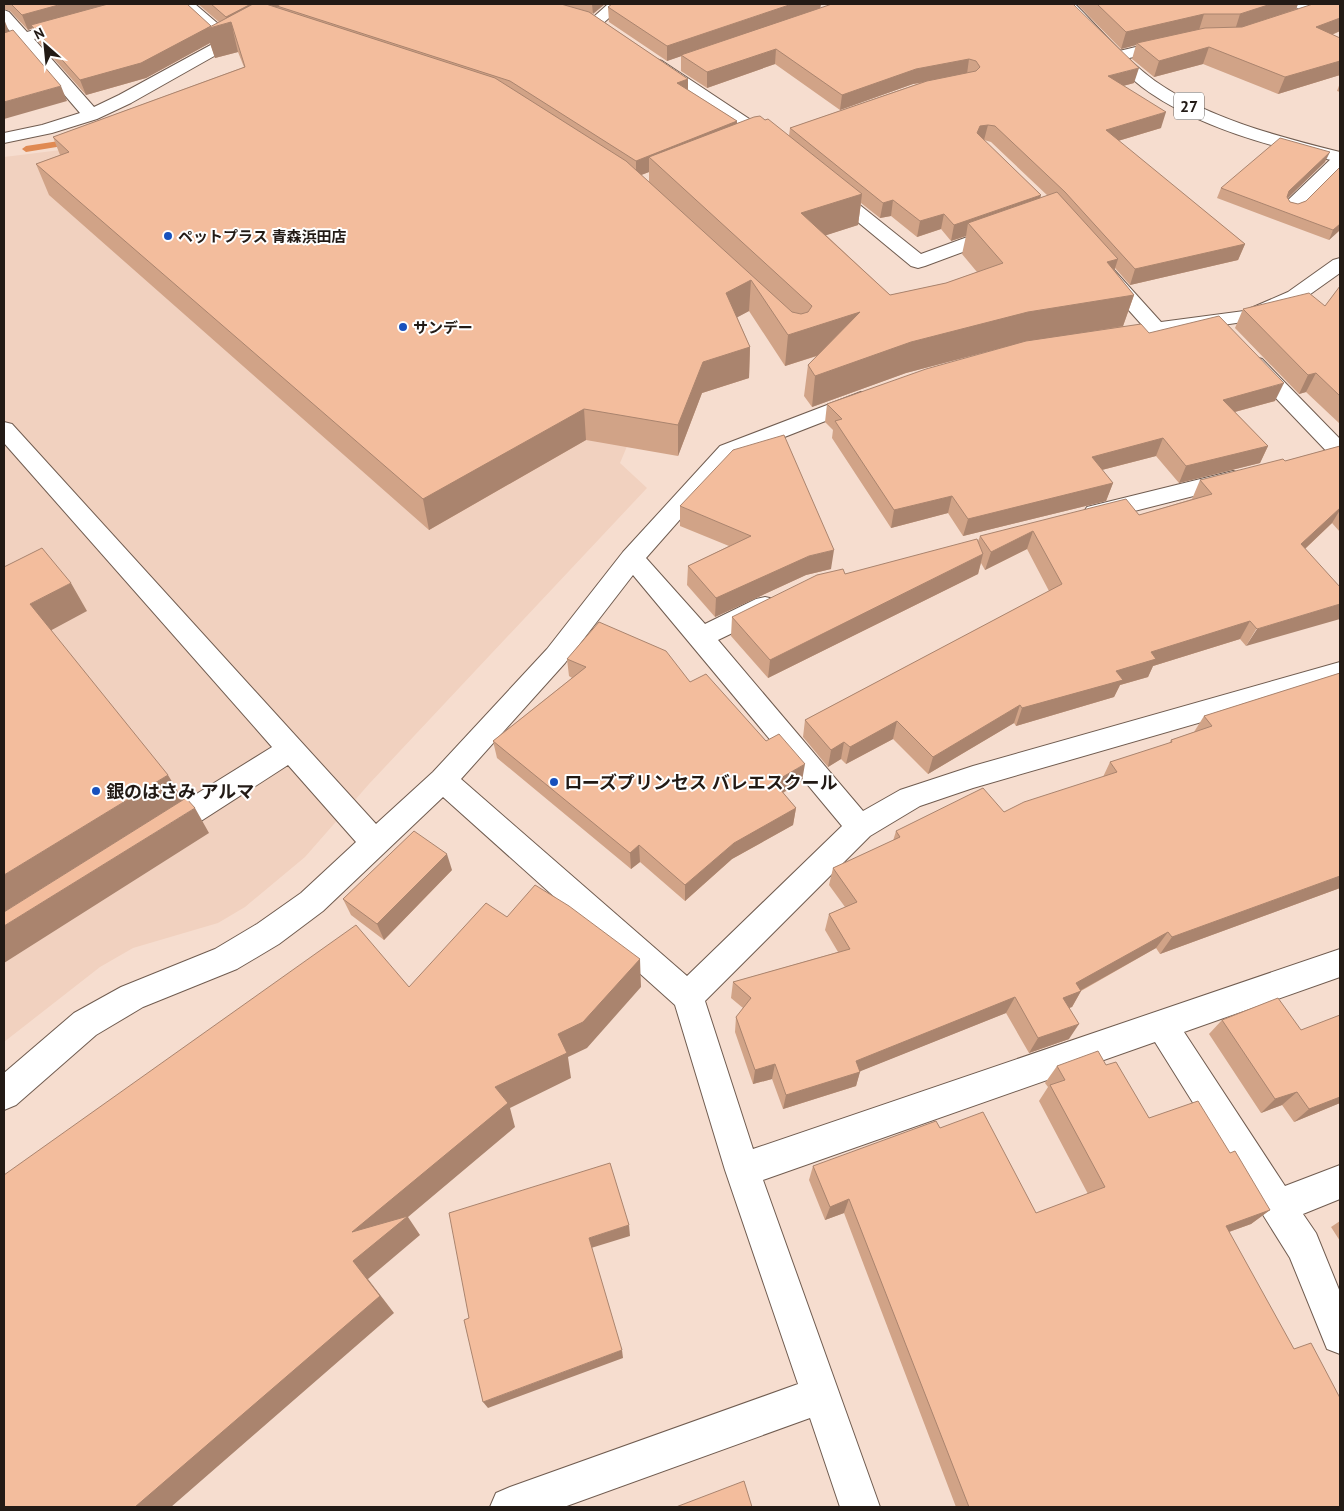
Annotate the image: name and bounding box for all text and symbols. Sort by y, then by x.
north arrow [20,20,70,70]
text: N [31,23,47,44]
road number: 27 [1174,92,1204,120]
place label: ペットプラス 青森浜田店 [178,227,347,246]
marker: ペットプラス 青森浜田店 [162,230,174,242]
place label: サンデー [413,318,473,337]
marker: サンデー [397,321,409,333]
place label: ローズプリンセス バレエスクール [564,771,838,794]
marker: ローズプリンセス バレエスクール [548,776,560,788]
place label: 銀のはさみ アルマ [106,780,254,803]
marker: 銀のはさみ アルマ [90,785,102,797]

